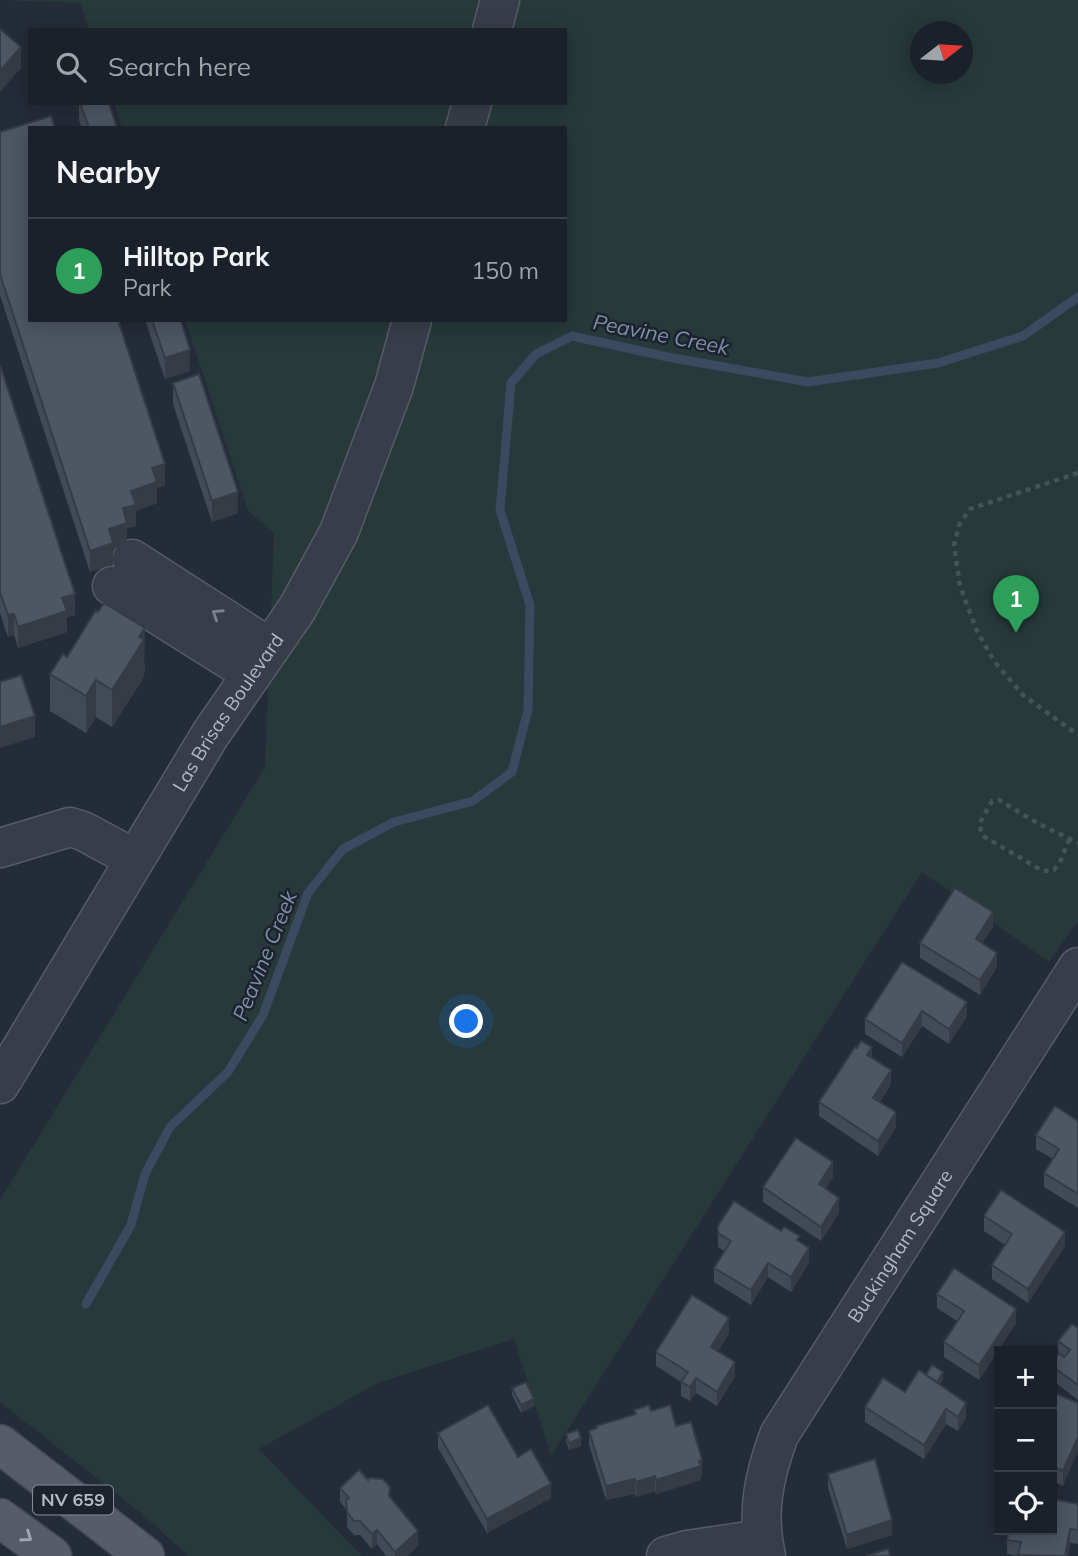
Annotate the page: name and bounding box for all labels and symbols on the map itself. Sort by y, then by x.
north arrow [910,21,973,84]
water label: Peavine Creek [591,308,733,360]
pin: 1 [993,575,1039,633]
one-way arrow [212,609,225,622]
street label: Las Brisas Boulevard [167,629,289,796]
water label: Peavine Creek [226,886,302,1024]
your location [449,1004,483,1038]
street label: Buckingham Square [842,1165,958,1327]
road number: NV 659 [33,1485,113,1514]
one-way arrow [19,1529,32,1542]

